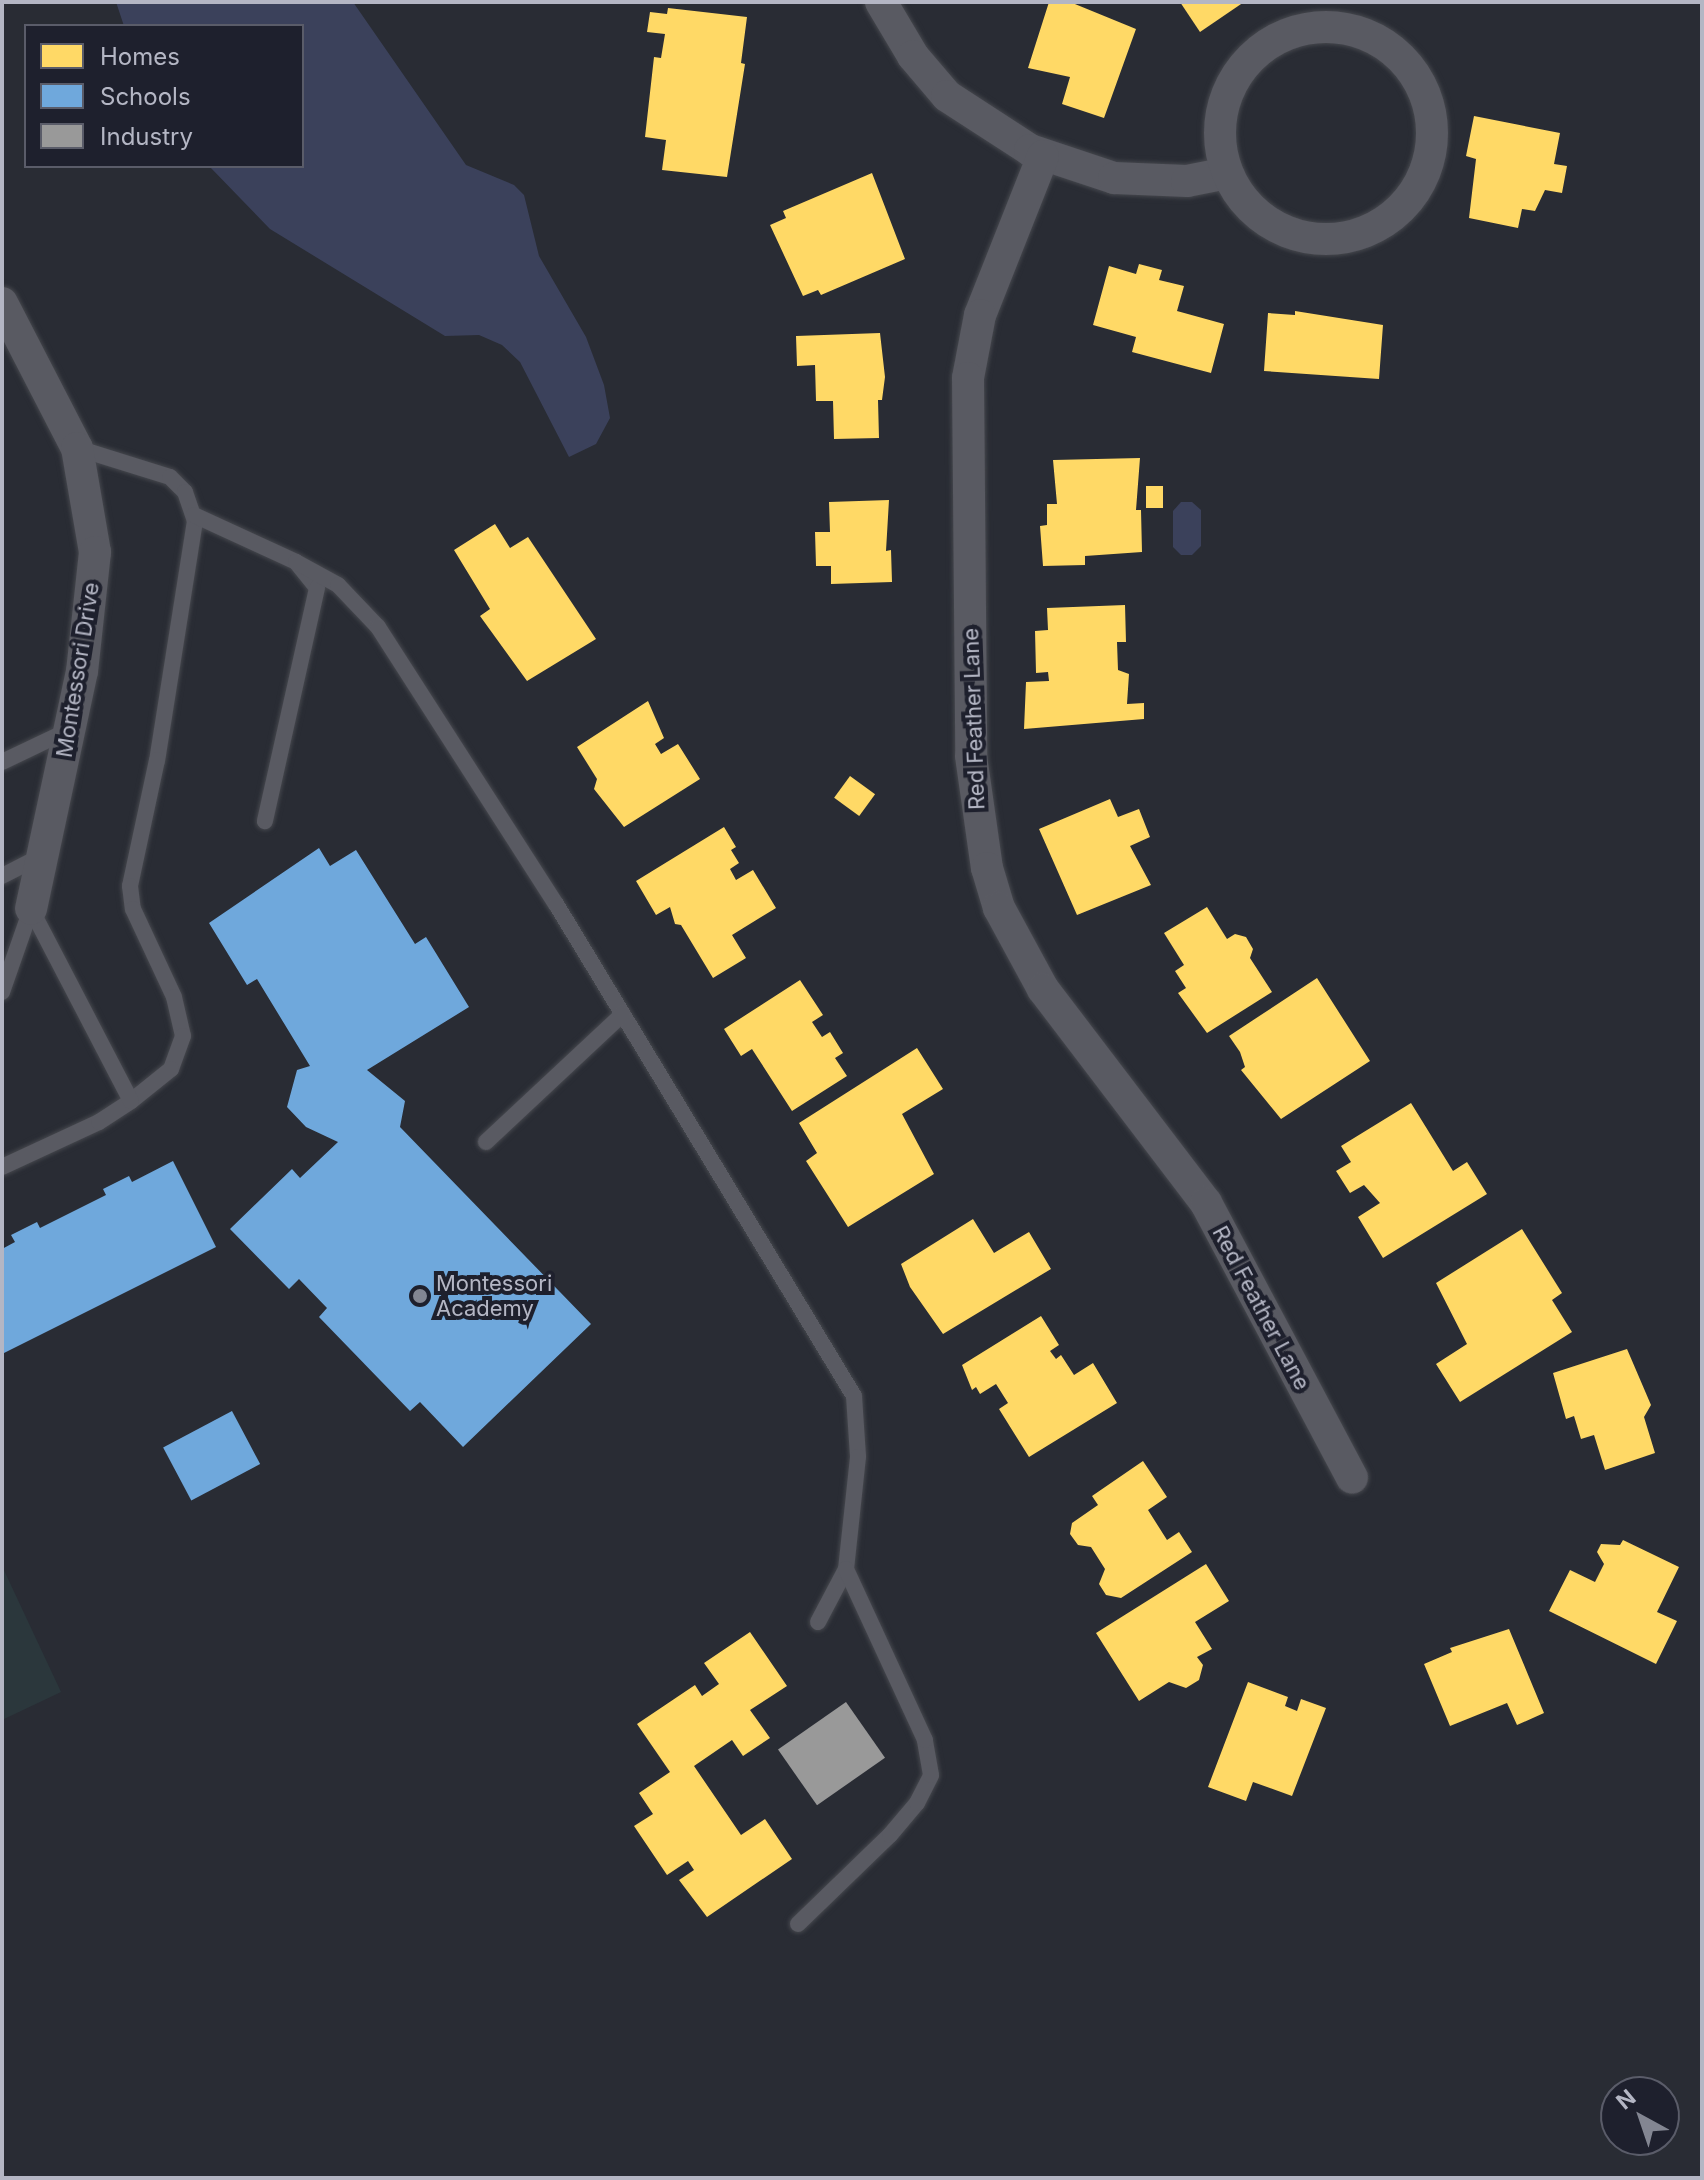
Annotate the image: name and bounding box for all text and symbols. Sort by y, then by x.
legend [24,24,304,168]
text: Homes [100,42,180,71]
text: Schools [100,82,191,111]
text: Industry [100,122,193,151]
street label: Montessori Drive [51,581,105,759]
street label: Red Feather Lane [958,628,990,810]
street label: Red Feather Lane [1207,1221,1315,1395]
place label: Montessori Academy [436,1270,552,1322]
marker: Montessori Academy [411,1287,429,1305]
north arrow [1600,2076,1680,2156]
text: N [1611,2084,1641,2114]

